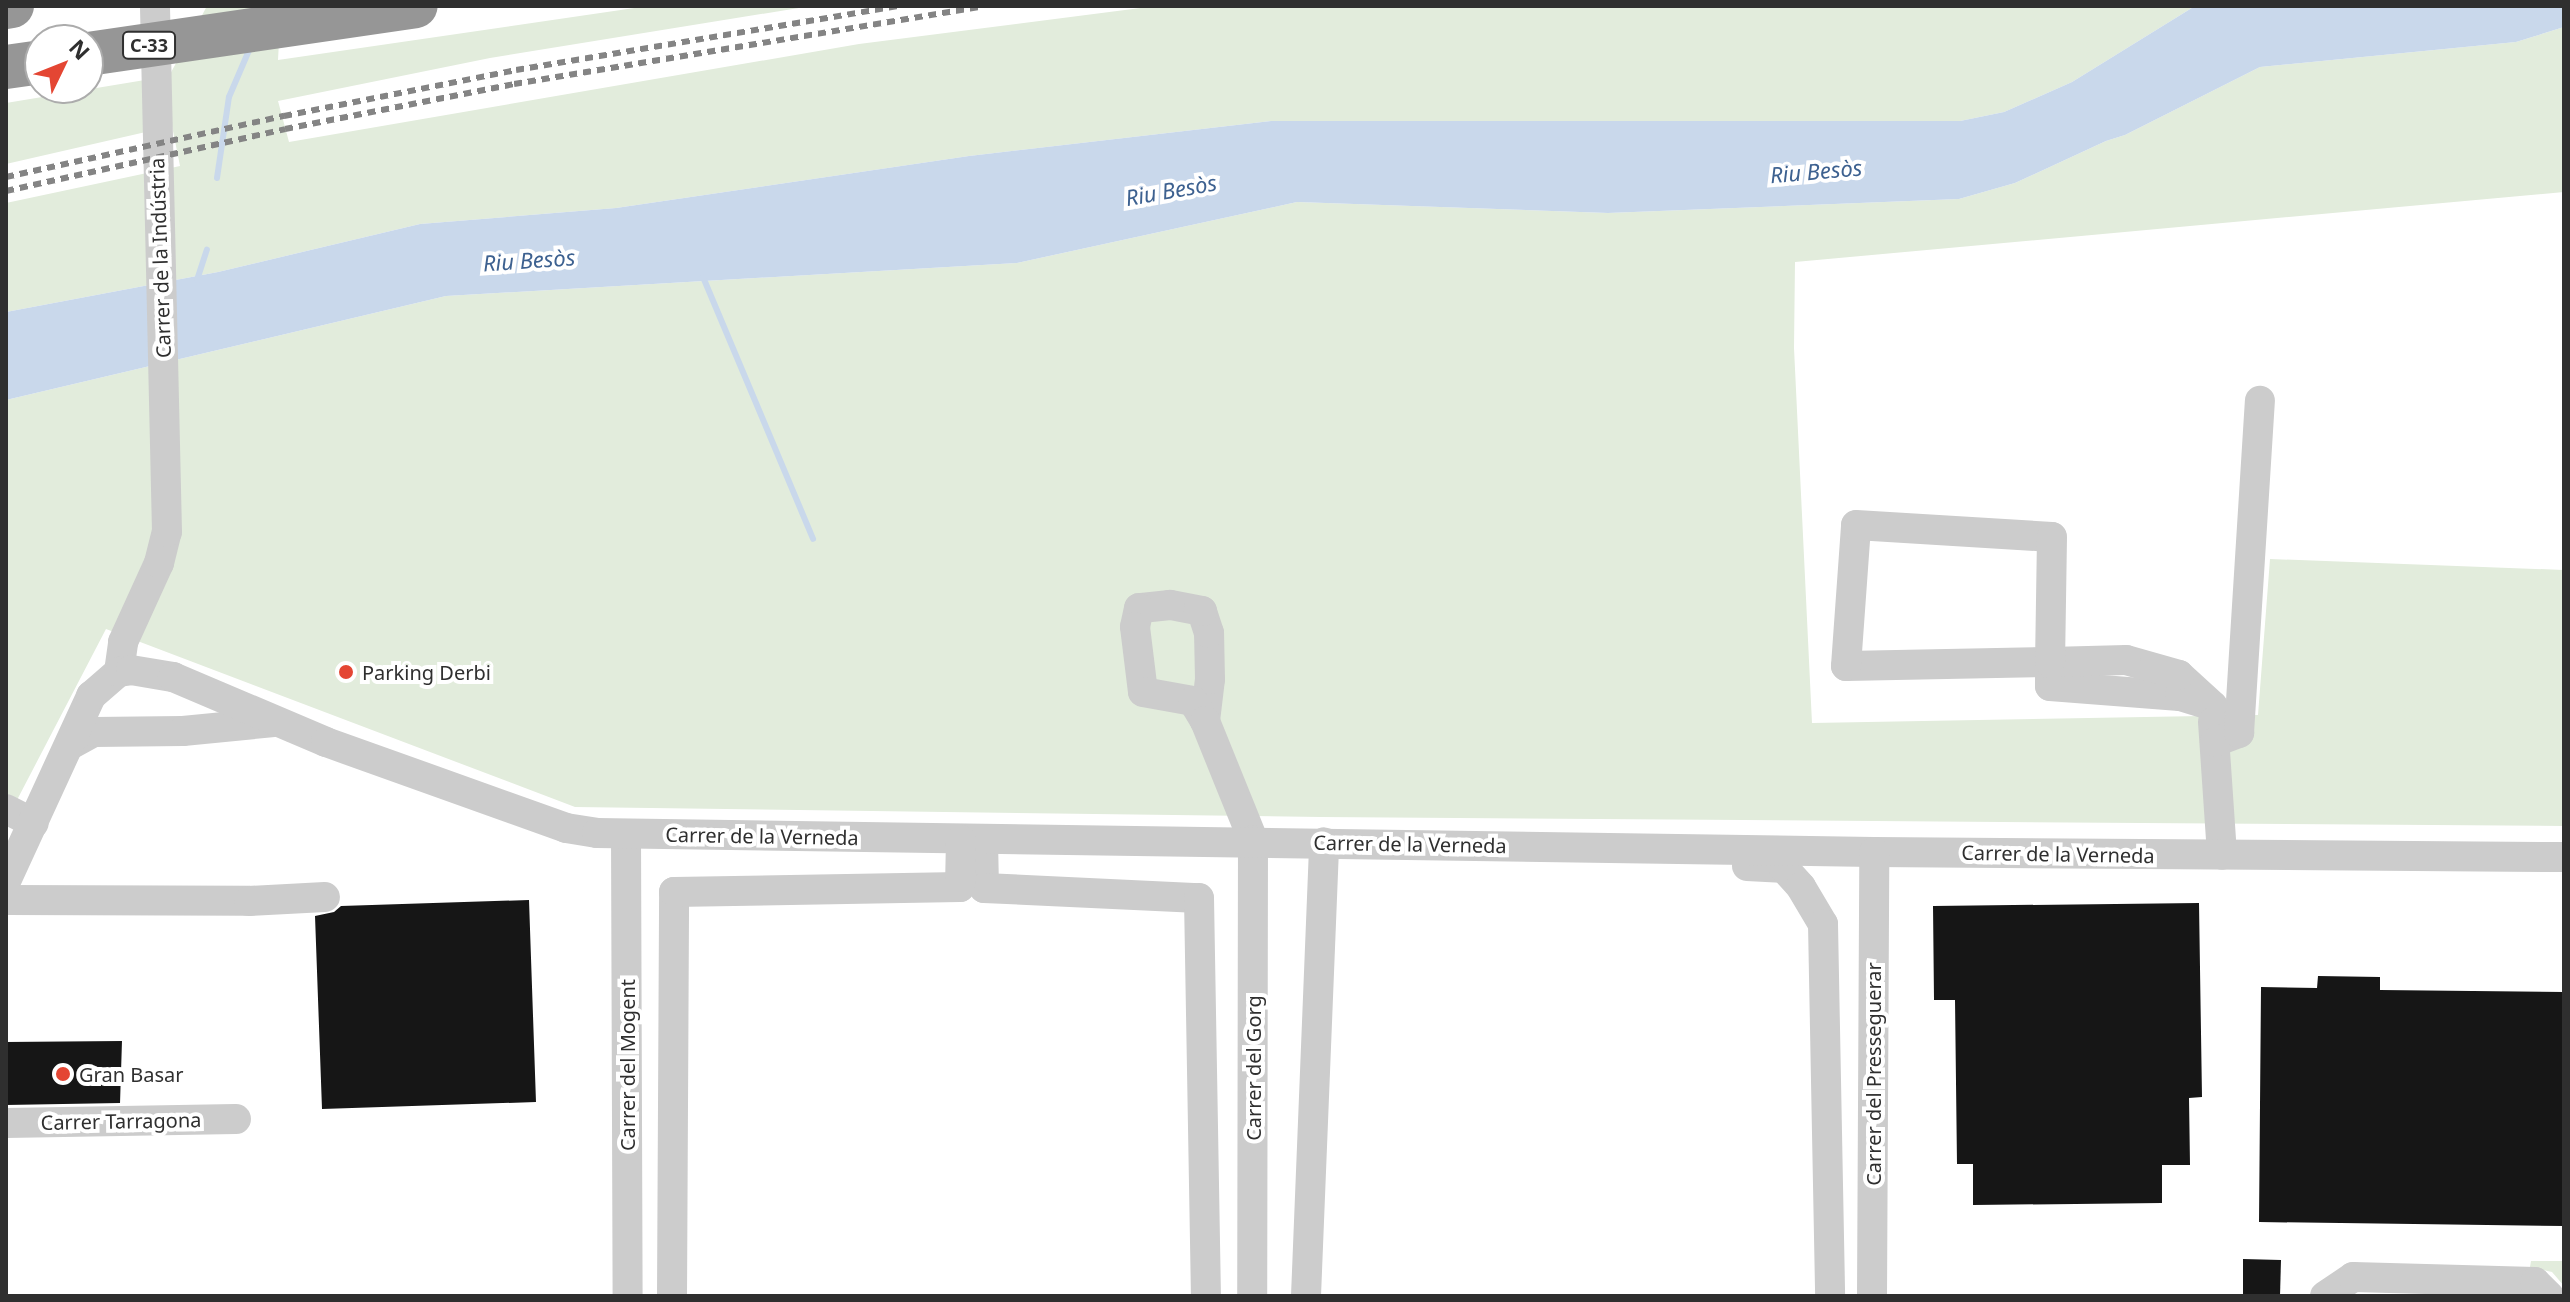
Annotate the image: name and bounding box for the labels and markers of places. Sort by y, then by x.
place label: Parking Derbi [362,660,491,684]
marker: Parking Derbi [337,663,355,681]
place label: Gran Basar [79,1062,183,1086]
marker: Gran Basar [54,1065,72,1083]

